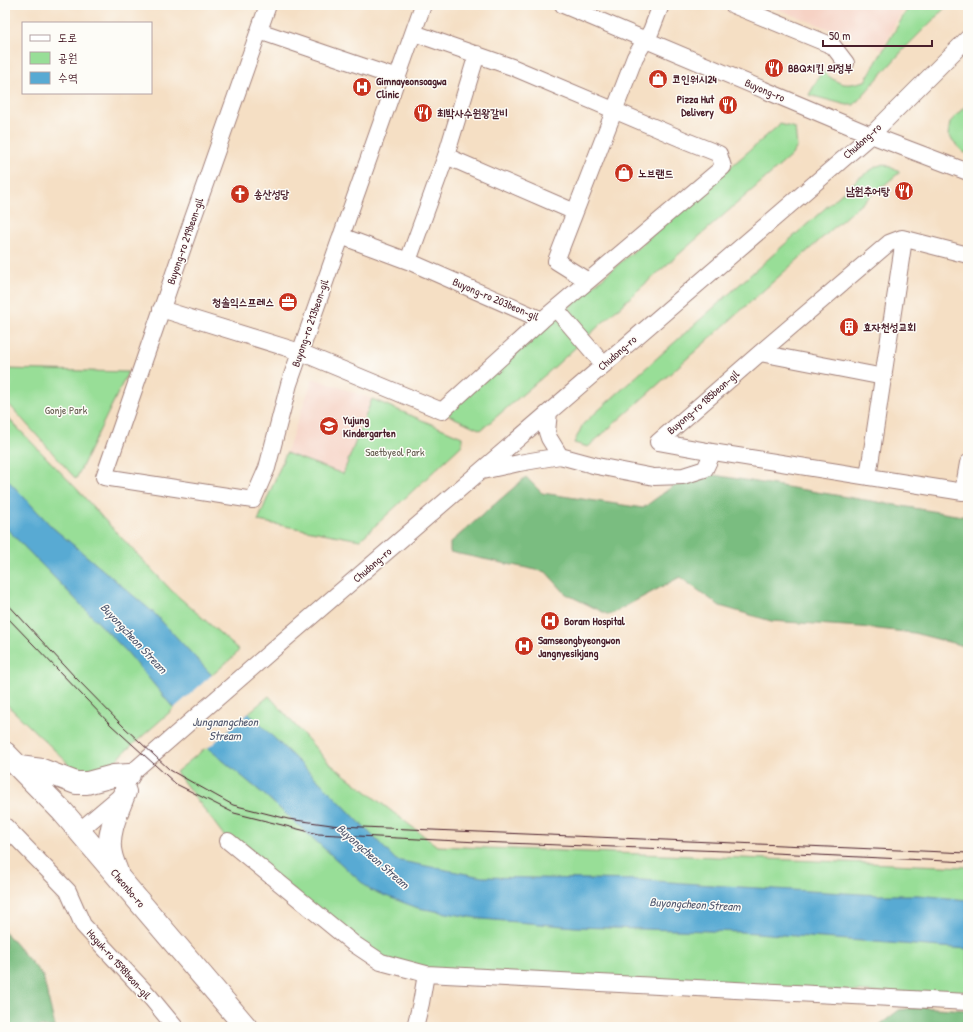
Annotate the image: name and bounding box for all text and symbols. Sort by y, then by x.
legend [22,22,152,94]
scale bar [823,22,932,48]
text: 50 m [829,27,850,44]
text: 도로 [58,29,77,46]
text: 공원 [58,49,77,66]
restaurant icon: BBQ치킨 의정부 [763,57,785,79]
place label: BBQ치킨 의정부 [788,61,853,75]
shop icon: 코인워시24 [647,68,669,90]
text: 수역 [58,69,78,86]
place label: 코인워시24 [672,72,717,86]
place label: Gimnayeonsoagwa Clinic [376,74,447,101]
street label: Buyong-ro [743,75,788,105]
hospital icon: Gimnayeonsoagwa Clinic [351,76,373,98]
place label: Pizza Hut Delivery [677,92,715,120]
restaurant icon: Pizza Hut Delivery [717,94,739,116]
restaurant icon: 최박사수원왕갈비 [412,102,434,124]
place label: 최박사수원왕갈비 [437,106,508,120]
street label: Chudong-ro [840,120,884,162]
shop icon: 노브랜드 [613,162,635,184]
place label: 노브랜드 [638,166,674,180]
restaurant icon: 남원추어탕 [893,180,915,202]
church icon: 송산성당 [229,183,251,205]
place label: 남원추어탕 [846,184,890,198]
place label: 송산성당 [254,187,290,201]
street label: Buyong-ro 219beon-gil [164,196,206,286]
street label: Buyong-ro 203beon-gil [451,274,541,324]
street label: Buyong-ro 213beon-gil [288,277,332,369]
office icon: 청솔익스프레스 [277,291,299,313]
place label: 청솔익스프레스 [212,295,274,309]
building icon: 효자천성교회 [838,316,860,338]
place label: 효자천성교회 [863,320,916,334]
street label: Chudong-ro [595,332,640,374]
street label: Buyong-ro 185beon-gil [664,367,742,437]
park label: Gonje Park [45,403,88,417]
place label: Yujung Kindergarten [342,413,396,441]
school or university icon: Yujung Kindergarten [318,415,340,437]
park label: Saetbyeol Park [365,445,425,459]
street label: Chudong-ro [350,544,395,586]
water label: Buyongcheon Stream [97,599,172,678]
hospital icon: Boram Hospital [539,610,561,632]
place label: Boram Hospital [564,614,626,629]
place label: Samseongbyeongwon Jangnyesikjang [538,633,620,661]
hospital icon: Samseongbyeongwon Jangnyesikjang [513,635,535,657]
water label: Jungnangcheon Stream [192,713,259,744]
water label: Buyongcheon Stream [333,820,414,893]
street label: Cheonbo-ro [108,866,149,911]
water label: Buyongcheon Stream [649,893,742,915]
street label: Hoguk-ro 1598beon-gil [84,926,154,1002]

